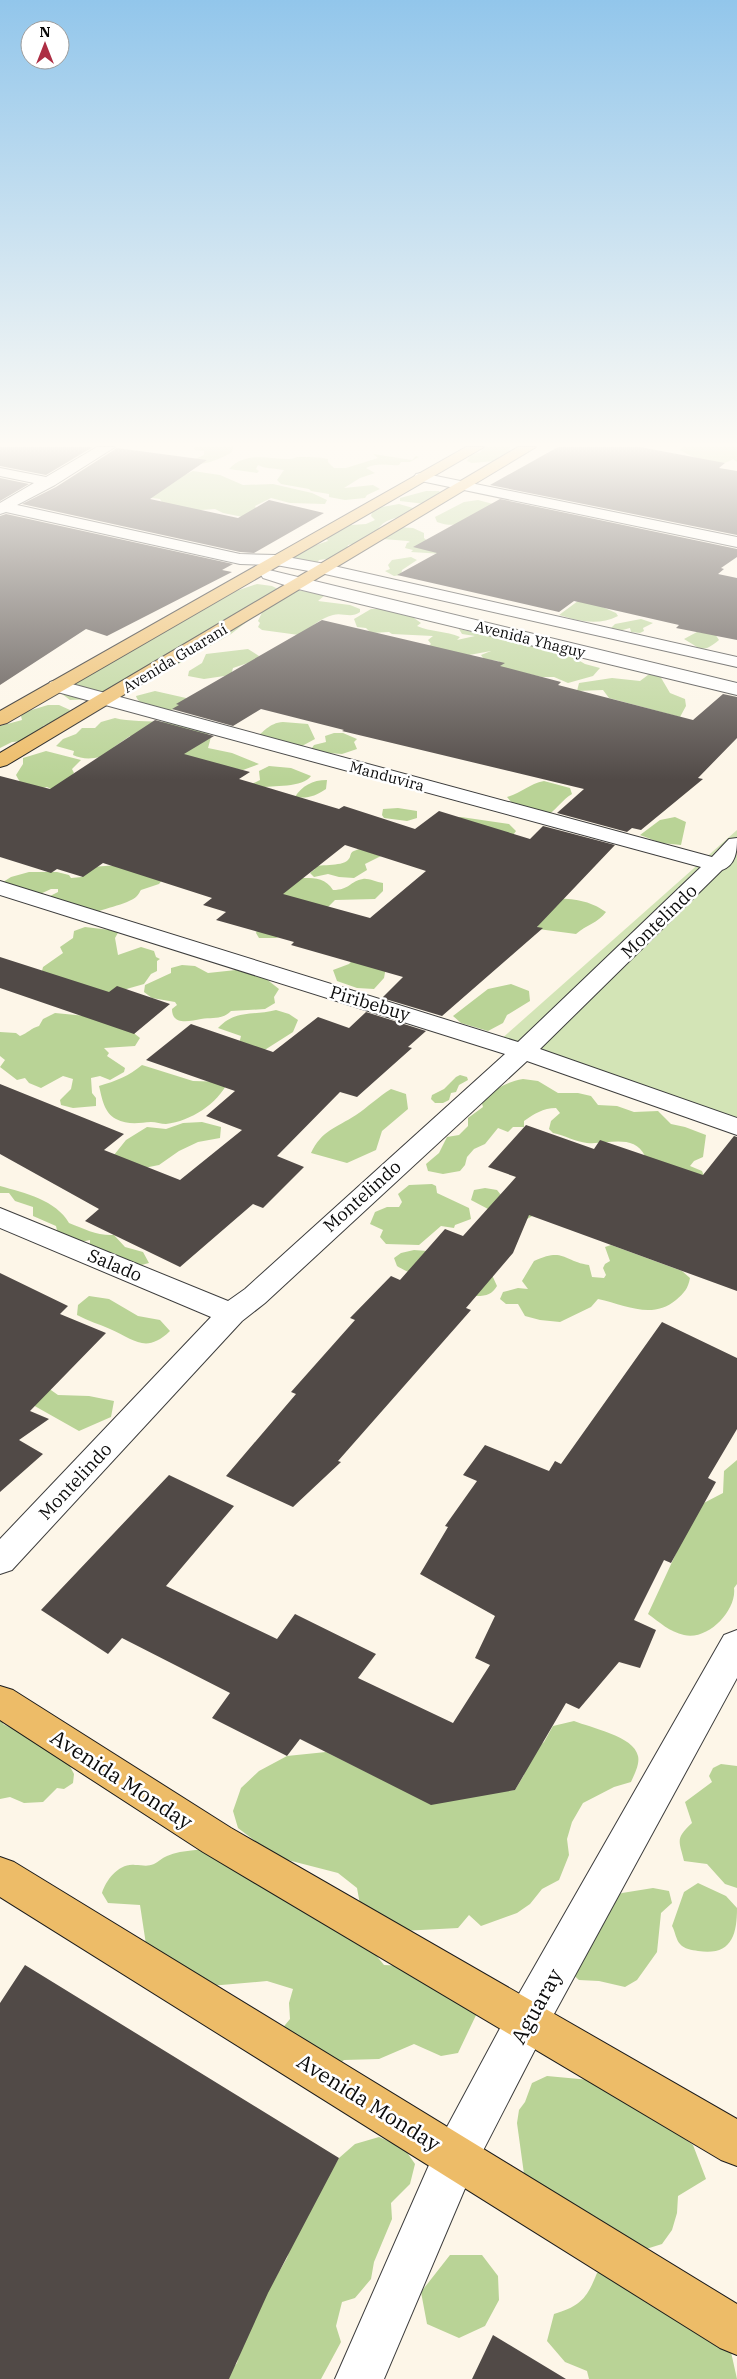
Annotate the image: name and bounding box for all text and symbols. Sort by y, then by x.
north arrow [20,20,70,70]
text: N [39,23,51,41]
street label: Avenida Yhaguy [473,616,587,662]
street label: Avenida Guaraní [119,619,231,697]
street label: Manduvira [347,757,427,795]
street label: Montelindo [616,879,702,963]
street label: Piribebuy [327,980,413,1026]
street label: Montelindo [318,1155,406,1237]
street label: Salado [84,1243,146,1287]
street label: Montelindo [34,1438,116,1524]
street label: Avenida Monday [46,1723,199,1836]
street label: Aguaray [504,1963,569,2049]
street label: Avenida Monday [292,2047,447,2158]

